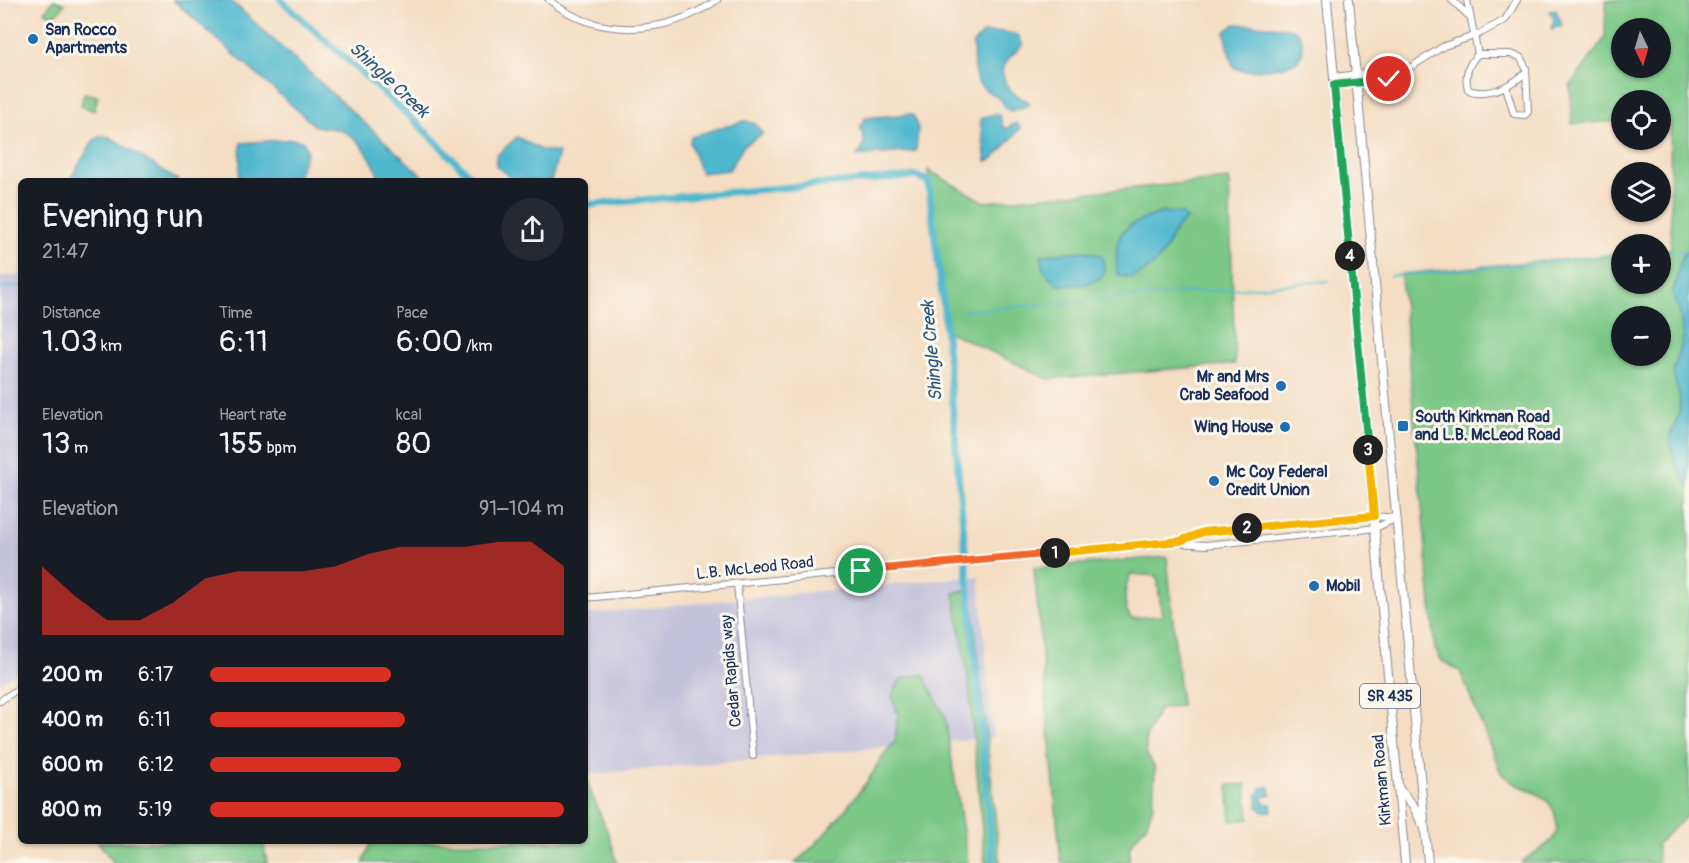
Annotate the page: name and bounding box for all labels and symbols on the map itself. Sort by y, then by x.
north arrow [1611,18,1671,78]
place label: San Rocco Apartments [45,20,128,58]
marker: San Rocco Apartments [26,32,40,46]
water label: Shingle Creek [344,37,435,124]
pin [1363,53,1414,104]
pin: 4 [1335,241,1365,271]
water label: Shingle Creek [916,298,948,402]
place label: Mr and Mrs Crab Seafood [1179,367,1270,405]
marker: Mr and Mrs Crab Seafood [1274,379,1288,393]
place label: South Kirkman Road and L.B. McLeod Road [1415,407,1561,445]
place label: Wing House [1194,417,1274,437]
marker: South Kirkman Road and L.B. McLeod Road [1396,419,1410,433]
marker: Wing House [1278,420,1292,434]
pin: 3 [1353,435,1383,465]
place label: Mc Coy Federal Credit Union [1226,462,1328,500]
marker: Mc Coy Federal Credit Union [1207,474,1221,488]
pin: 2 [1232,513,1262,543]
pin: 1 [1040,538,1070,568]
pin [835,545,886,596]
street label: L.B. McLeod Road [695,552,815,584]
place label: Mobil [1326,576,1361,596]
marker: Mobil [1307,579,1321,593]
street label: Cedar Rapids way [716,614,746,728]
road number: SR 435 [1360,684,1420,708]
street label: Kirkman Road [1368,733,1396,827]

